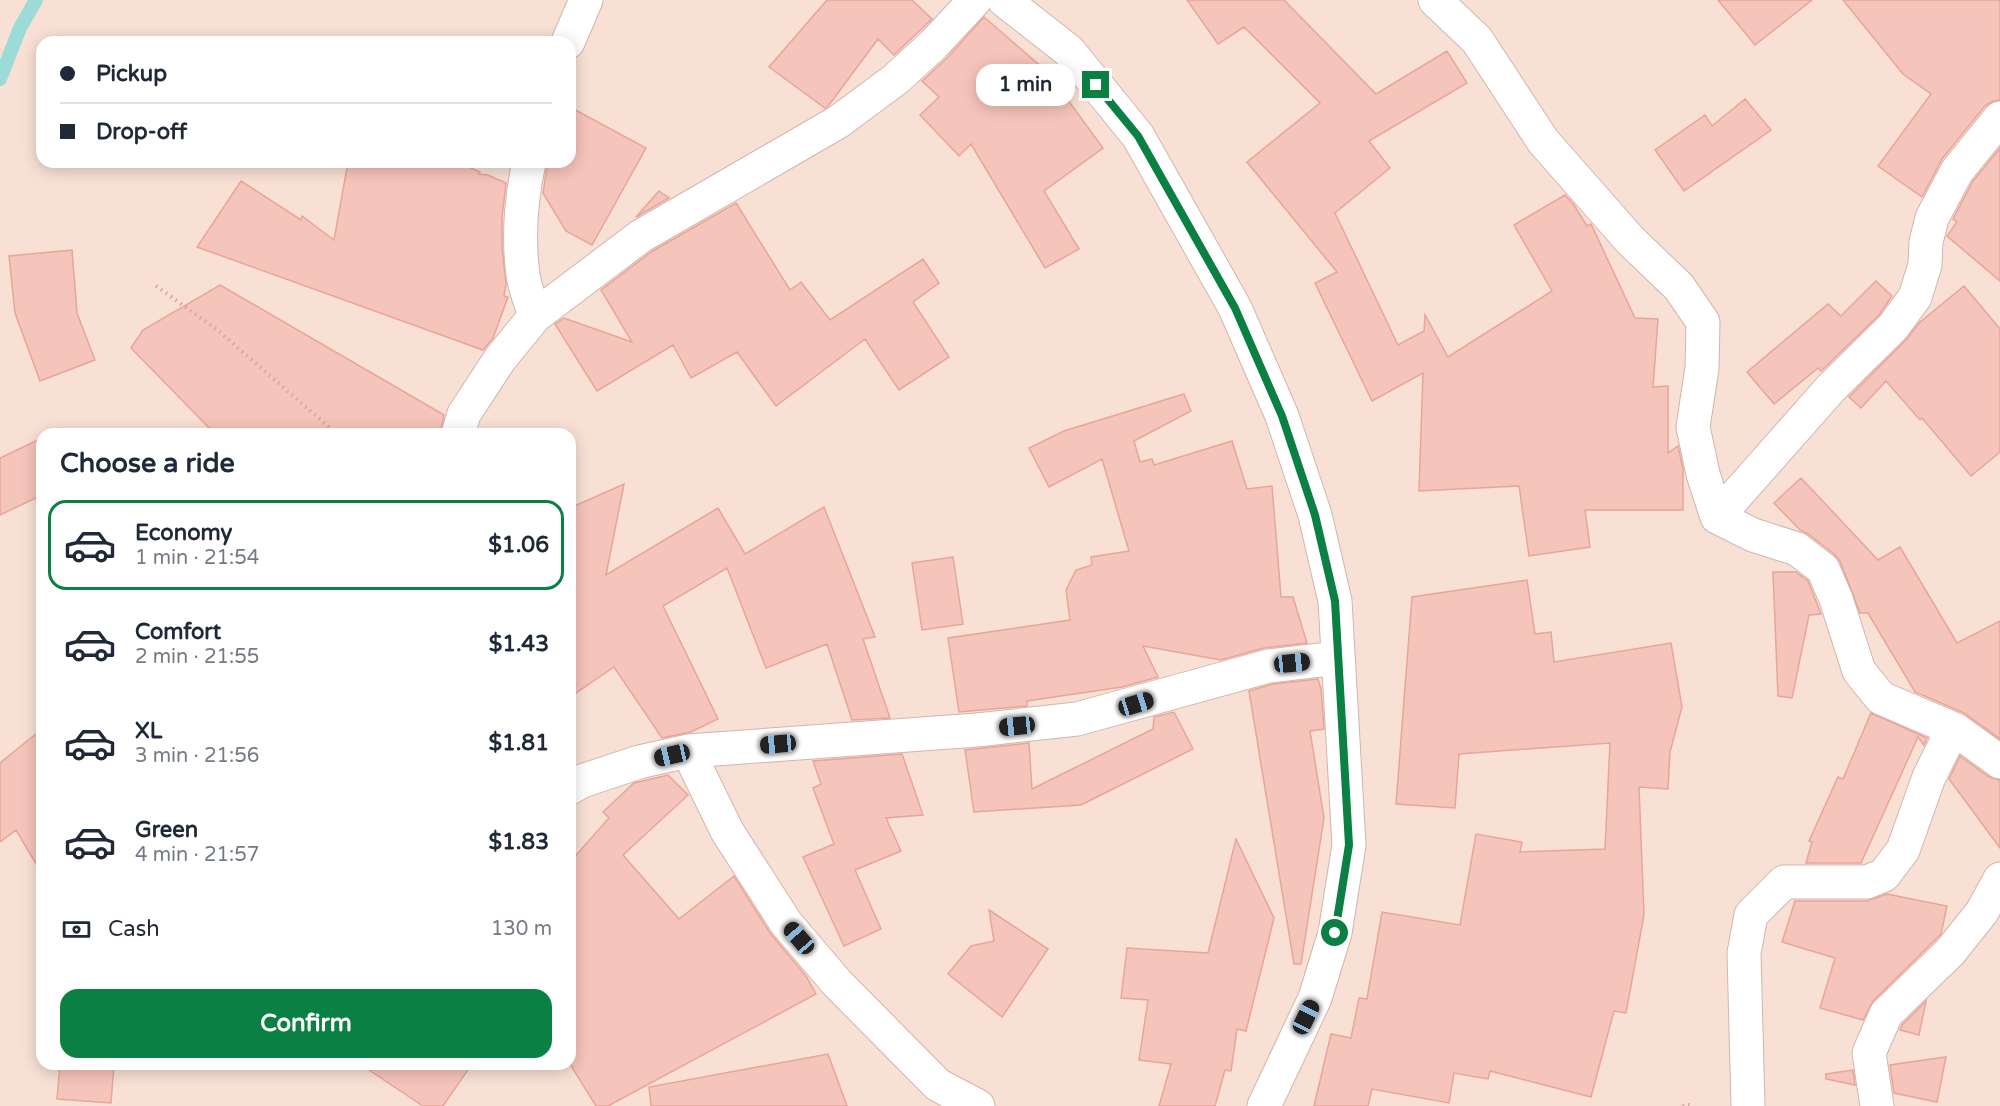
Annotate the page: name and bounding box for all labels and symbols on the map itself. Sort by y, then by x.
callout: 1 min [976,64,1075,106]
route end [1082,71,1109,98]
car [1273,652,1311,674]
car [1116,690,1156,718]
car [998,715,1036,737]
car [759,733,797,755]
car [652,742,692,768]
car [780,919,818,957]
route start [1321,919,1348,946]
car [1290,997,1322,1037]

